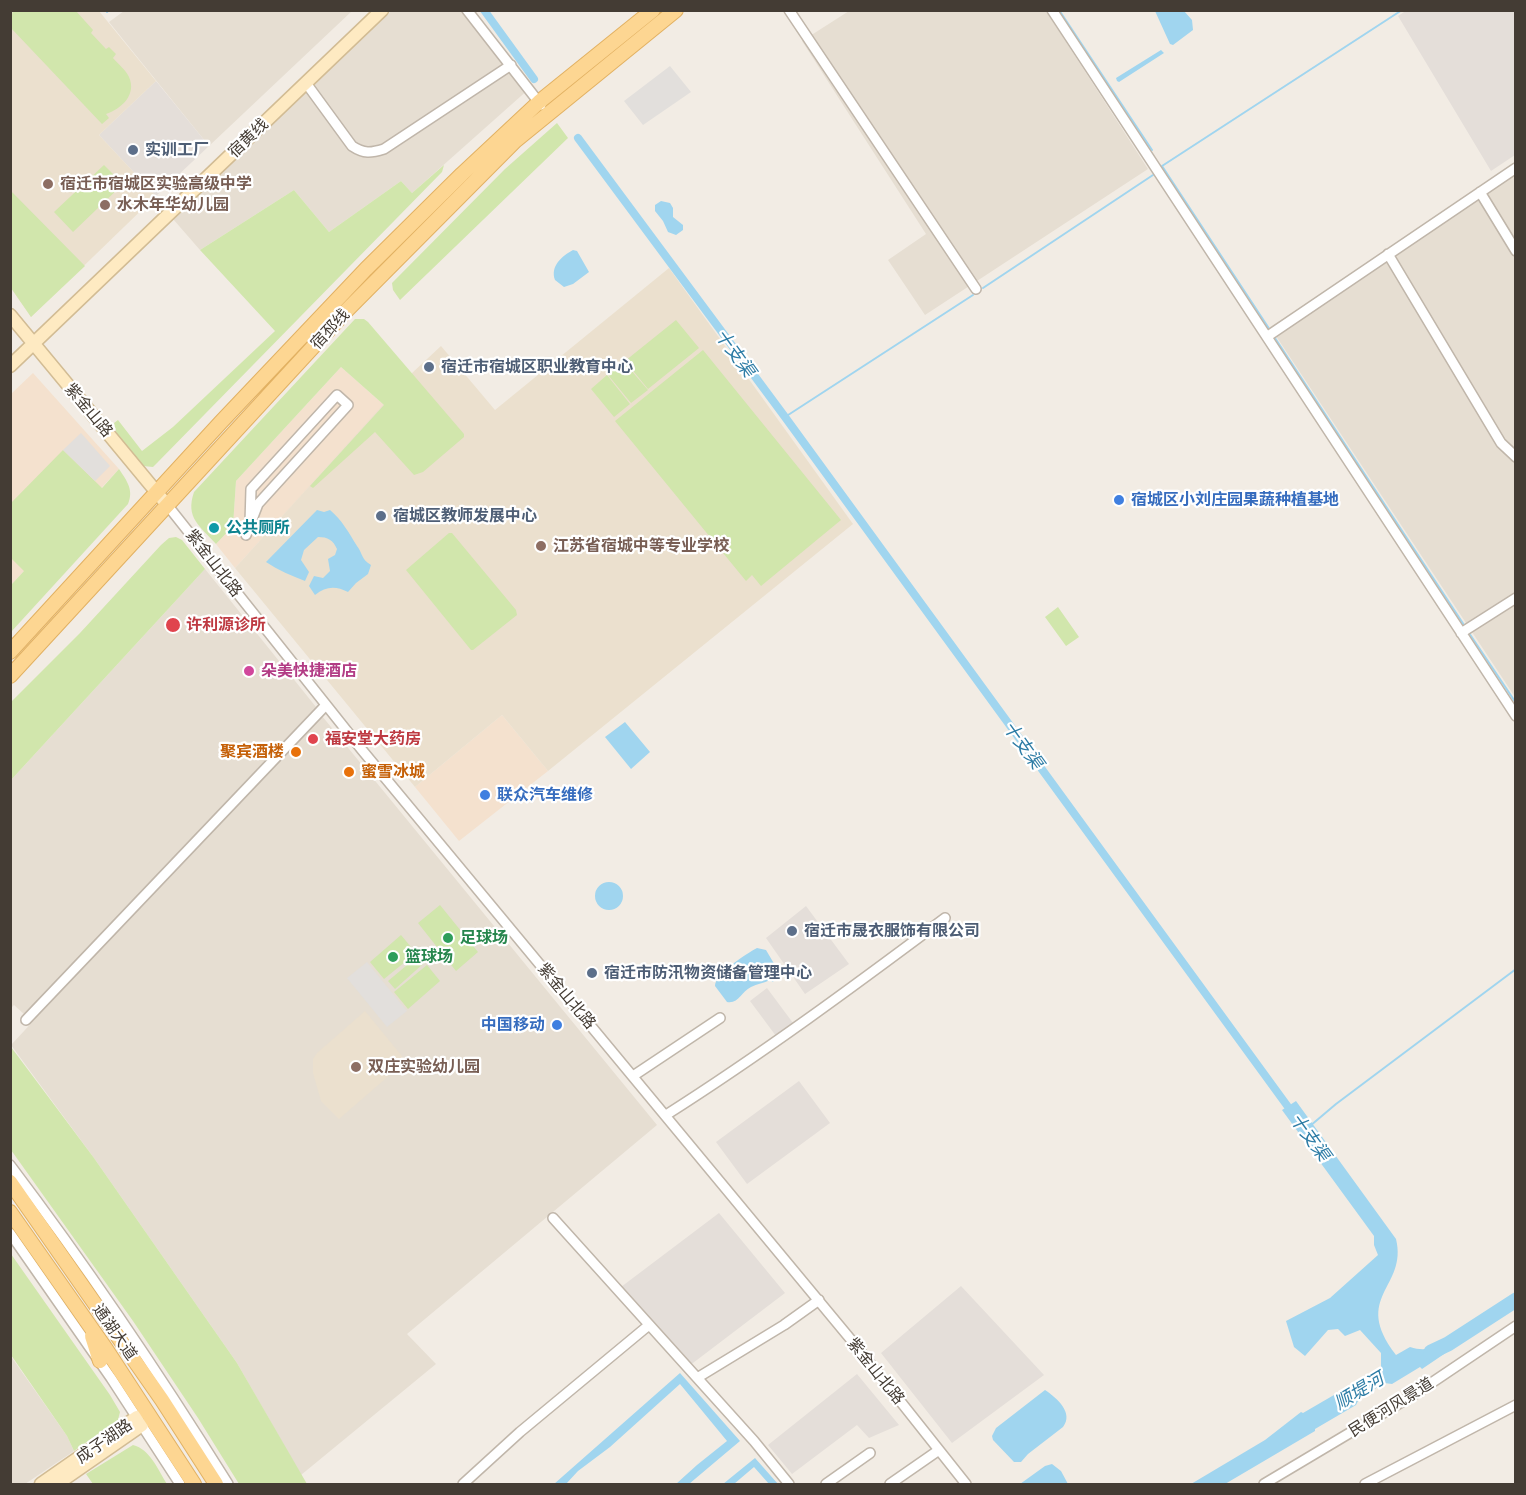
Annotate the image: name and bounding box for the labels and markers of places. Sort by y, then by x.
place label: 实训工厂 [145,140,209,160]
marker: 实训工厂 [126,143,140,157]
place label: 宿迁市宿城区实验高级中学 [60,174,252,194]
marker: 宿迁市宿城区实验高级中学 [41,177,55,191]
place label: 水木年华幼儿园 [117,195,229,215]
marker: 水木年华幼儿园 [98,198,112,212]
place label: 宿迁市宿城区职业教育中心 [441,357,633,377]
marker: 宿迁市宿城区职业教育中心 [422,360,436,374]
place label: 宿城区小刘庄园果蔬种植基地 [1131,490,1339,510]
marker: 宿城区小刘庄园果蔬种植基地 [1112,493,1126,507]
place label: 宿城区教师发展中心 [393,506,537,526]
marker: 宿城区教师发展中心 [374,509,388,523]
place label: 公共厕所 [226,518,290,538]
marker: 公共厕所 [207,521,221,535]
place label: 江苏省宿城中等专业学校 [553,536,729,556]
marker: 江苏省宿城中等专业学校 [534,539,548,553]
place label: 许利源诊所 [186,615,266,635]
marker: 许利源诊所 [164,616,182,634]
place label: 朵美快捷酒店 [261,661,357,681]
marker: 朵美快捷酒店 [242,664,256,678]
place label: 福安堂大药房 [325,729,421,749]
marker: 福安堂大药房 [306,732,320,746]
place label: 聚宾酒楼 [220,742,284,762]
marker: 聚宾酒楼 [289,745,303,759]
place label: 蜜雪冰城 [361,762,425,782]
marker: 蜜雪冰城 [342,765,356,779]
place label: 联众汽车维修 [497,785,593,805]
marker: 联众汽车维修 [478,788,492,802]
place label: 宿迁市晟衣服饰有限公司 [804,921,980,941]
marker: 宿迁市晟衣服饰有限公司 [785,924,799,938]
place label: 足球场 [460,928,508,948]
marker: 足球场 [441,931,455,945]
place label: 篮球场 [405,947,453,967]
marker: 篮球场 [386,950,400,964]
place label: 宿迁市防汛物资储备管理中心 [604,963,812,983]
marker: 宿迁市防汛物资储备管理中心 [585,966,599,980]
place label: 中国移动 [481,1015,545,1035]
marker: 中国移动 [550,1018,564,1032]
place label: 双庄实验幼儿园 [368,1057,480,1077]
marker: 双庄实验幼儿园 [349,1060,363,1074]

